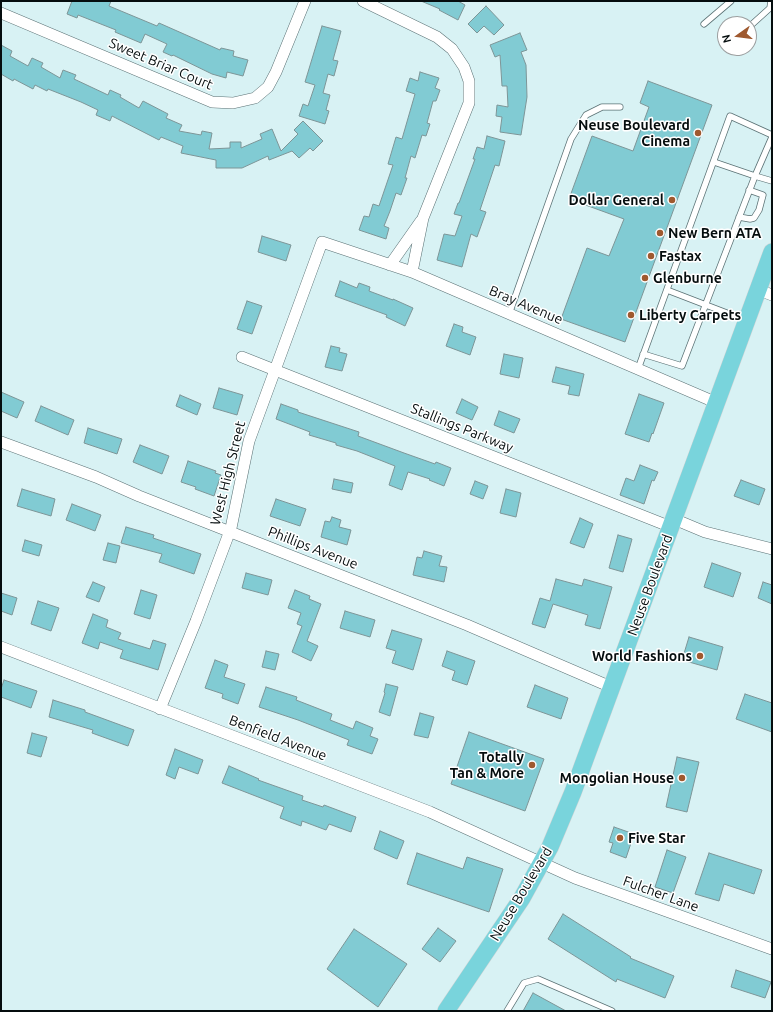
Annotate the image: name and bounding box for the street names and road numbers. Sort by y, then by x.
street label: Sweet Briar Court [107,35,215,93]
street label: Bray Avenue [487,282,565,328]
street label: Stallings Parkway [408,400,516,456]
street label: West High Street [207,419,249,527]
street label: Phillips Avenue [266,523,360,573]
street label: Neuse Boulevard [624,532,676,638]
street label: Benfield Avenue [227,712,329,764]
street label: Neuse Boulevard [486,844,556,944]
street label: Fulcher Lane [621,872,701,916]

